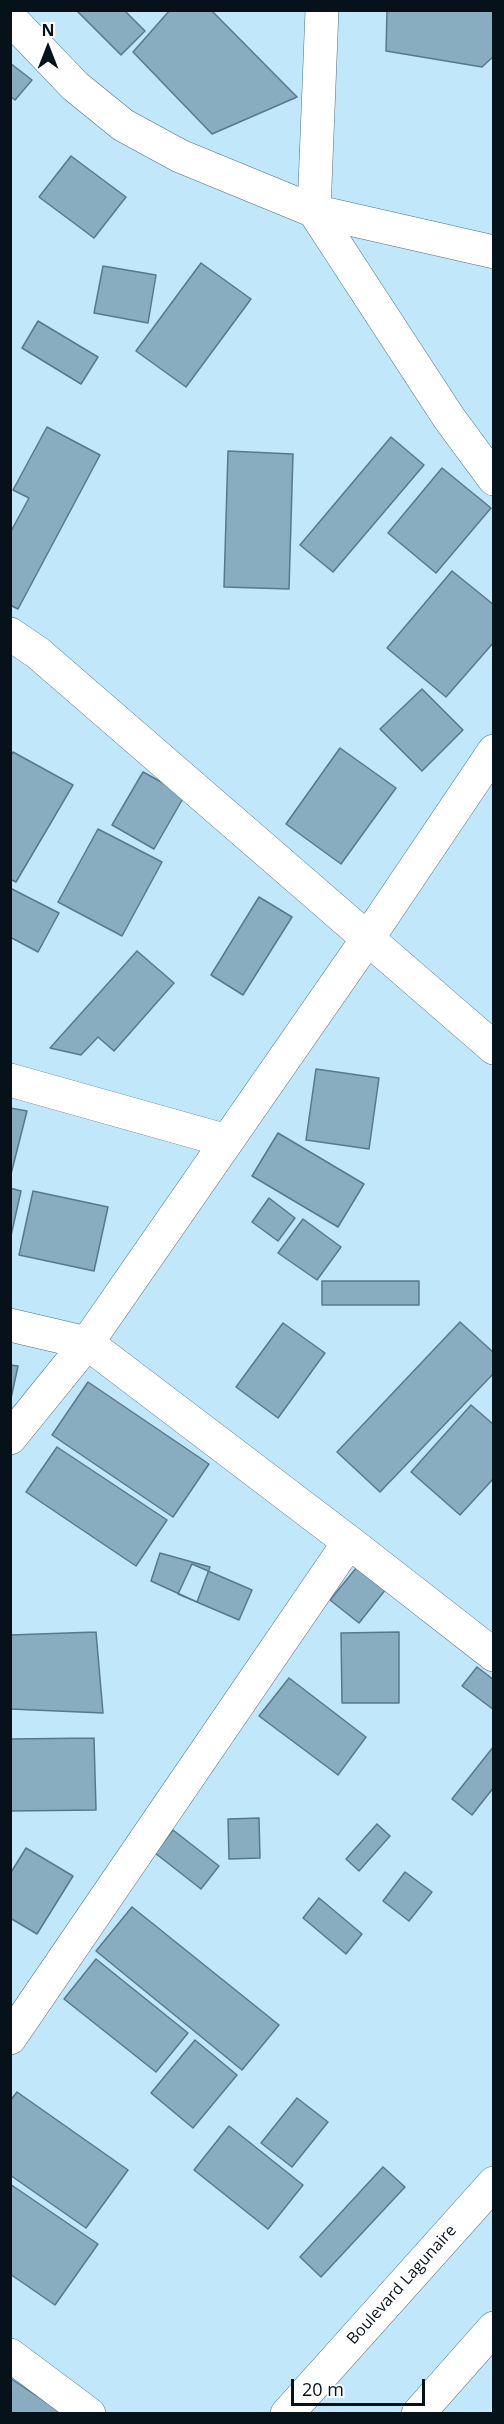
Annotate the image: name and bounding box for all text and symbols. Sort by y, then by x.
north arrow [18,18,78,78]
text: N [41,19,55,41]
street label: Boulevard Lagunaire [343,2221,461,2349]
scale bar [294,2367,428,2405]
text: 20 m [302,2377,344,2401]

